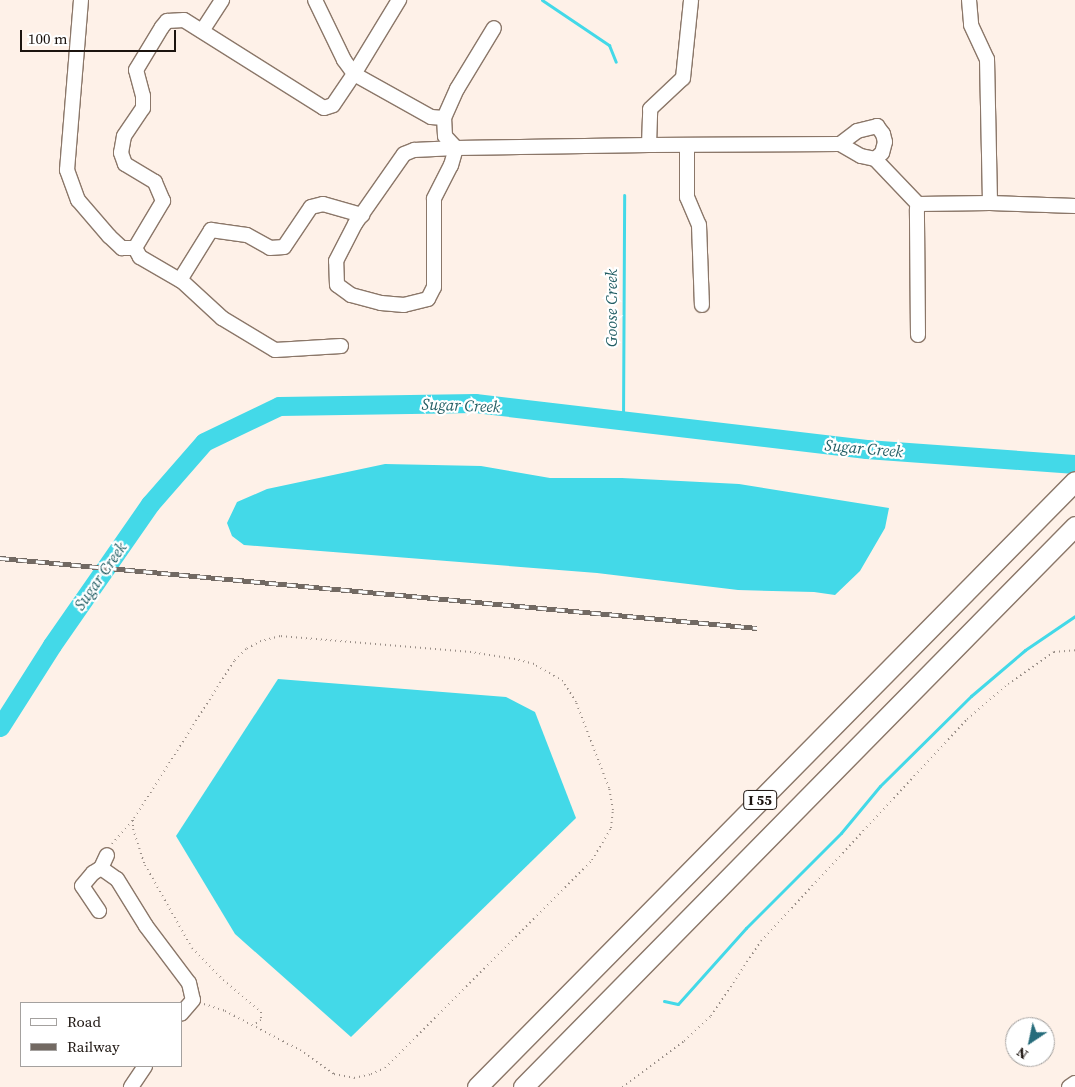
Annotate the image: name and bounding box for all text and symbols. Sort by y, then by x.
scale bar [22,20,179,52]
text: 100 m [28,28,68,49]
water label: Goose Creek [601,269,621,347]
water label: Sugar Creek [421,394,501,416]
water label: Sugar Creek [824,435,904,461]
water label: Sugar Creek [70,538,130,614]
road number: I 55 [742,788,778,812]
legend [20,1002,182,1067]
text: Road [67,1011,101,1032]
north arrow [1005,1017,1055,1067]
text: Railway [67,1036,120,1057]
text: N [1012,1042,1032,1065]

